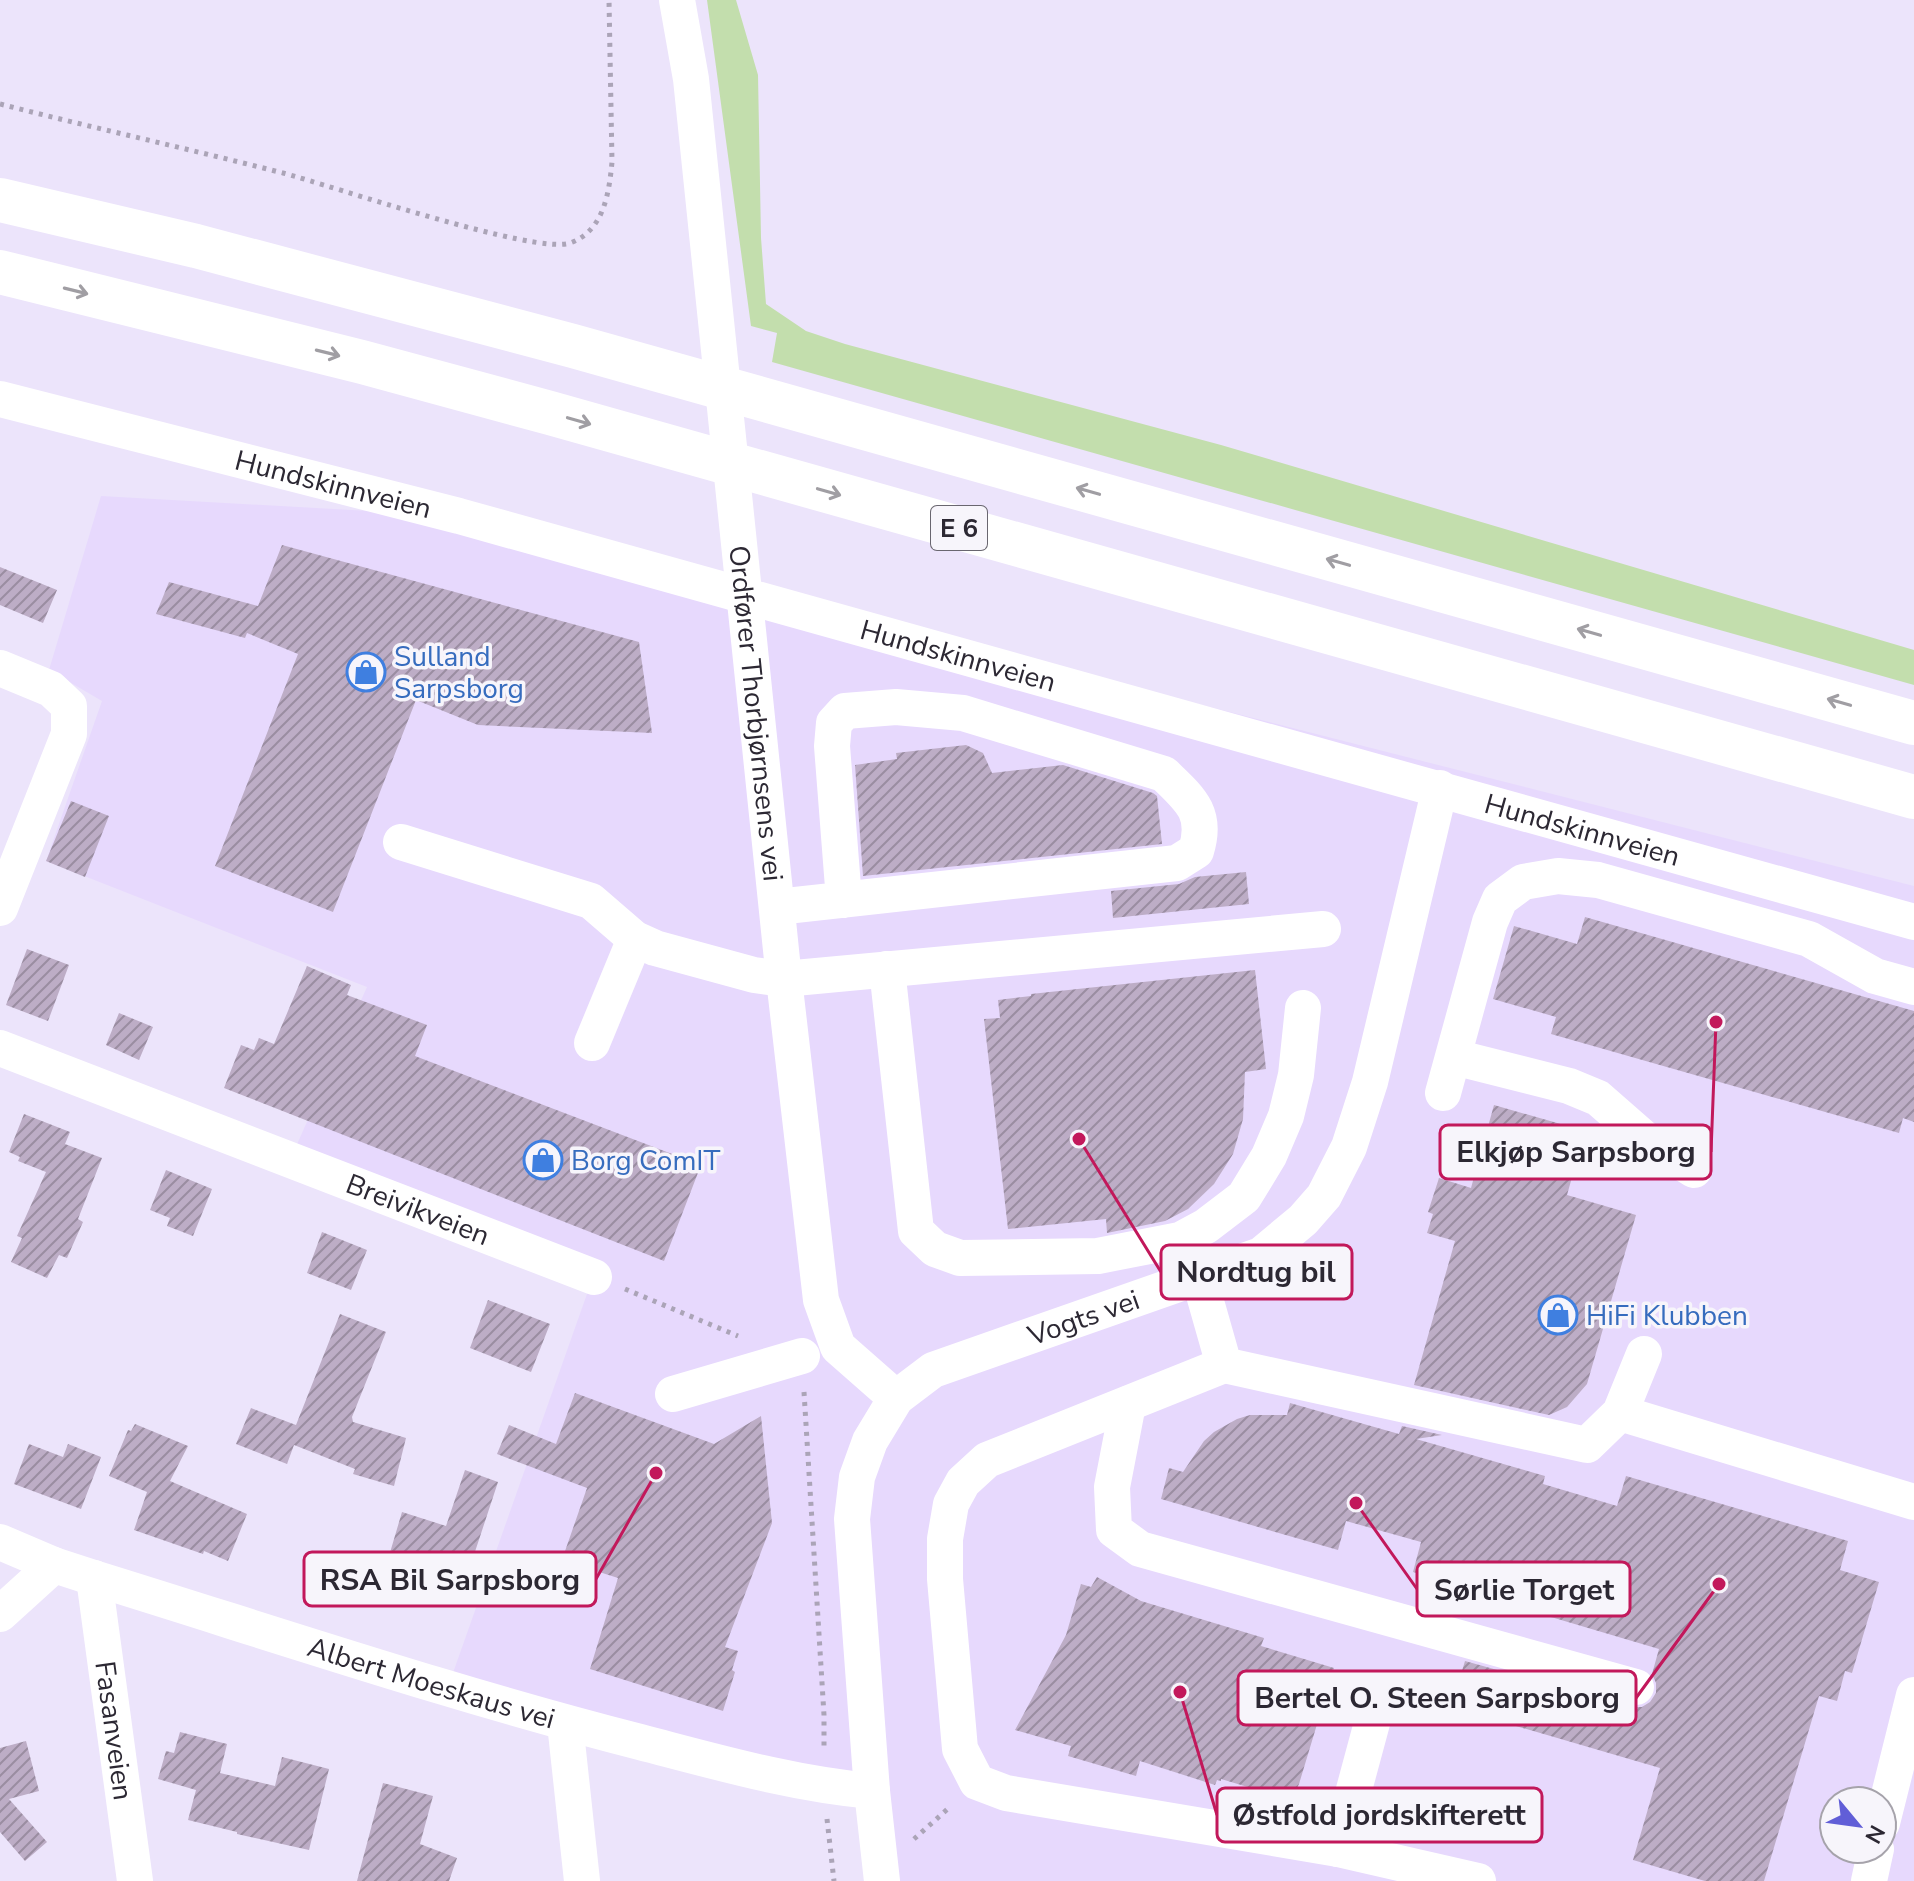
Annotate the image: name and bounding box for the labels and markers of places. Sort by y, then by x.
place label: Sulland Sarpsborg [394,638,524,708]
shop icon: Sulland Sarpsborg [345,651,387,693]
callout: Elkjøp Sarpsborg [1440,1125,1711,1179]
shop icon: Borg ComIT [522,1139,564,1181]
place label: Borg ComIT [571,1142,721,1180]
callout: Nordtug bil [1161,1245,1352,1299]
shop icon: HiFi Klubben [1537,1294,1579,1336]
place label: HiFi Klubben [1586,1297,1748,1335]
callout: RSA Bil Sarpsborg [304,1552,596,1606]
callout: Sørlie Torget [1417,1562,1630,1616]
callout: Bertel O. Steen Sarpsborg [1238,1671,1636,1725]
callout: Østfold jordskifterett [1217,1788,1542,1842]

